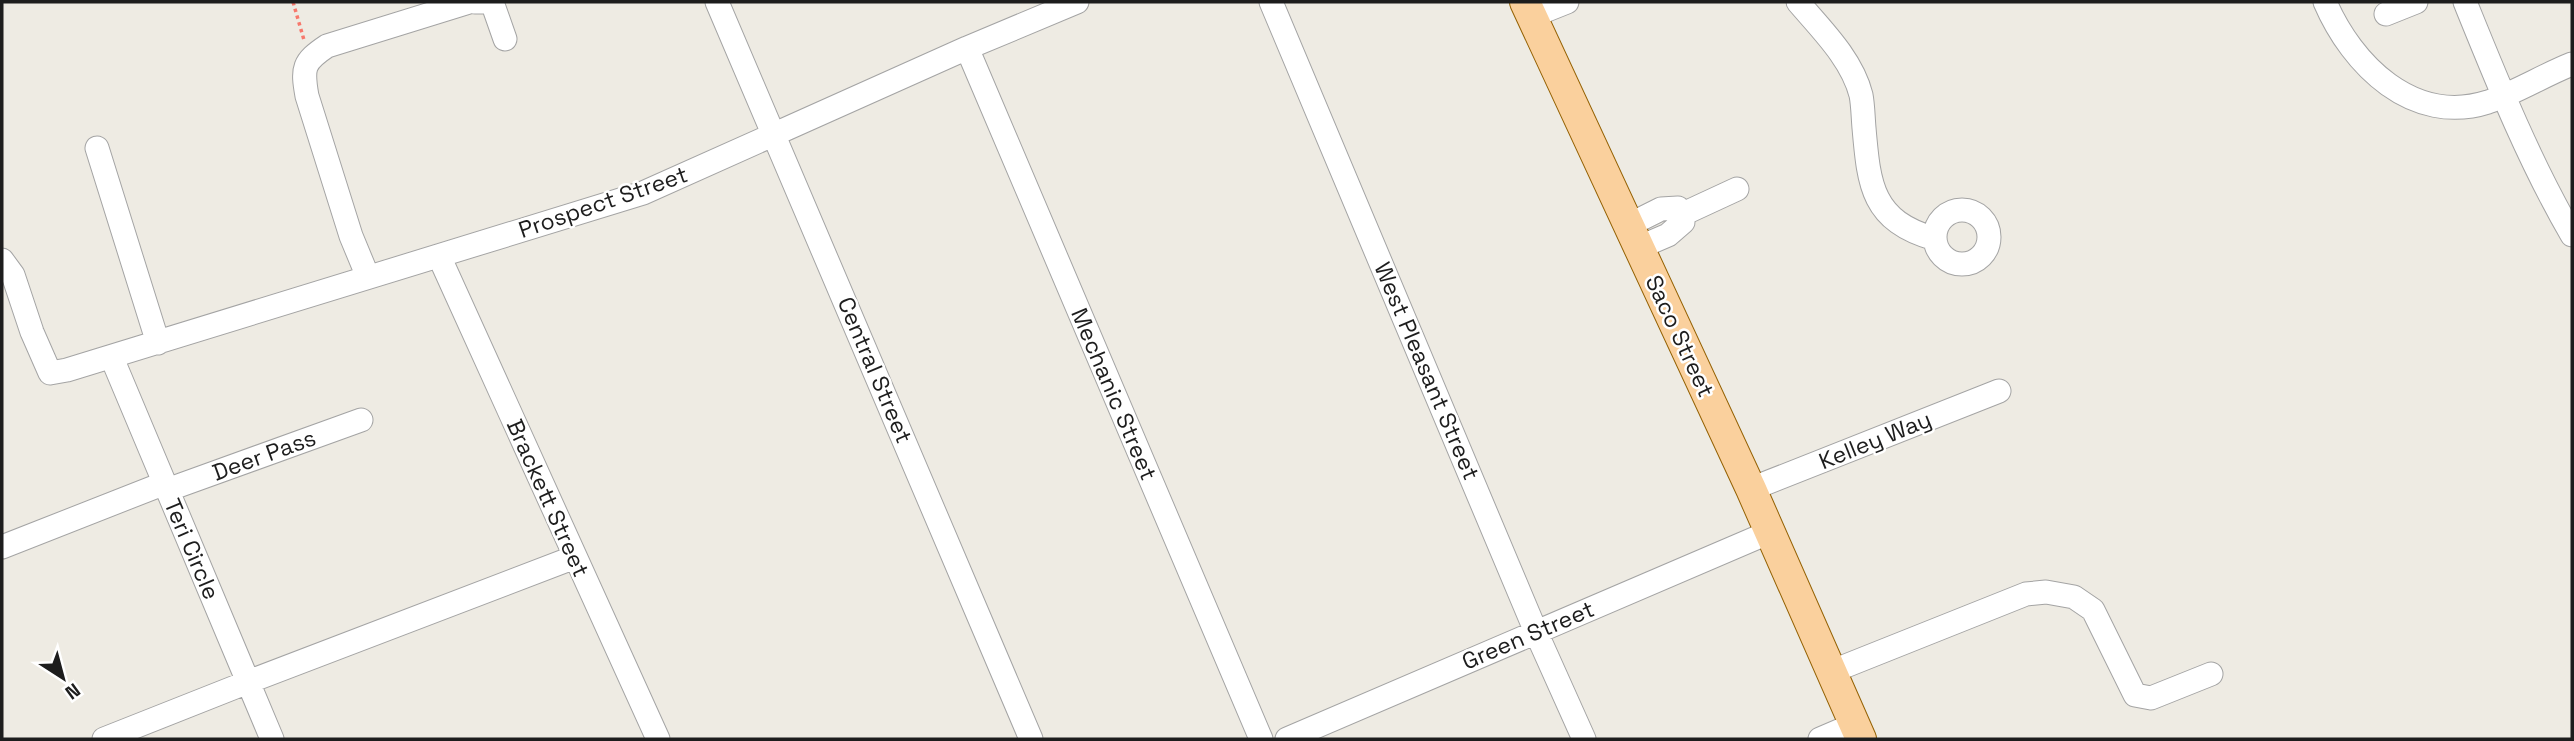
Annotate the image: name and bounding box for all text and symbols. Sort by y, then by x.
street label: Prospect Street [514,159,692,245]
street label: West Pleasant Street [1368,258,1486,484]
street label: Saco Street [1639,270,1721,402]
street label: Central Street [831,292,919,448]
street label: Mechanic Street [1064,303,1164,485]
street label: Kelley Way [1814,404,1936,476]
street label: Brackett Street [500,414,596,582]
street label: Deer Pass [208,422,320,488]
street label: Teri Circle [157,494,227,604]
street label: Green Street [1457,594,1599,676]
north arrow [28,643,98,713]
text: N [60,677,85,705]

